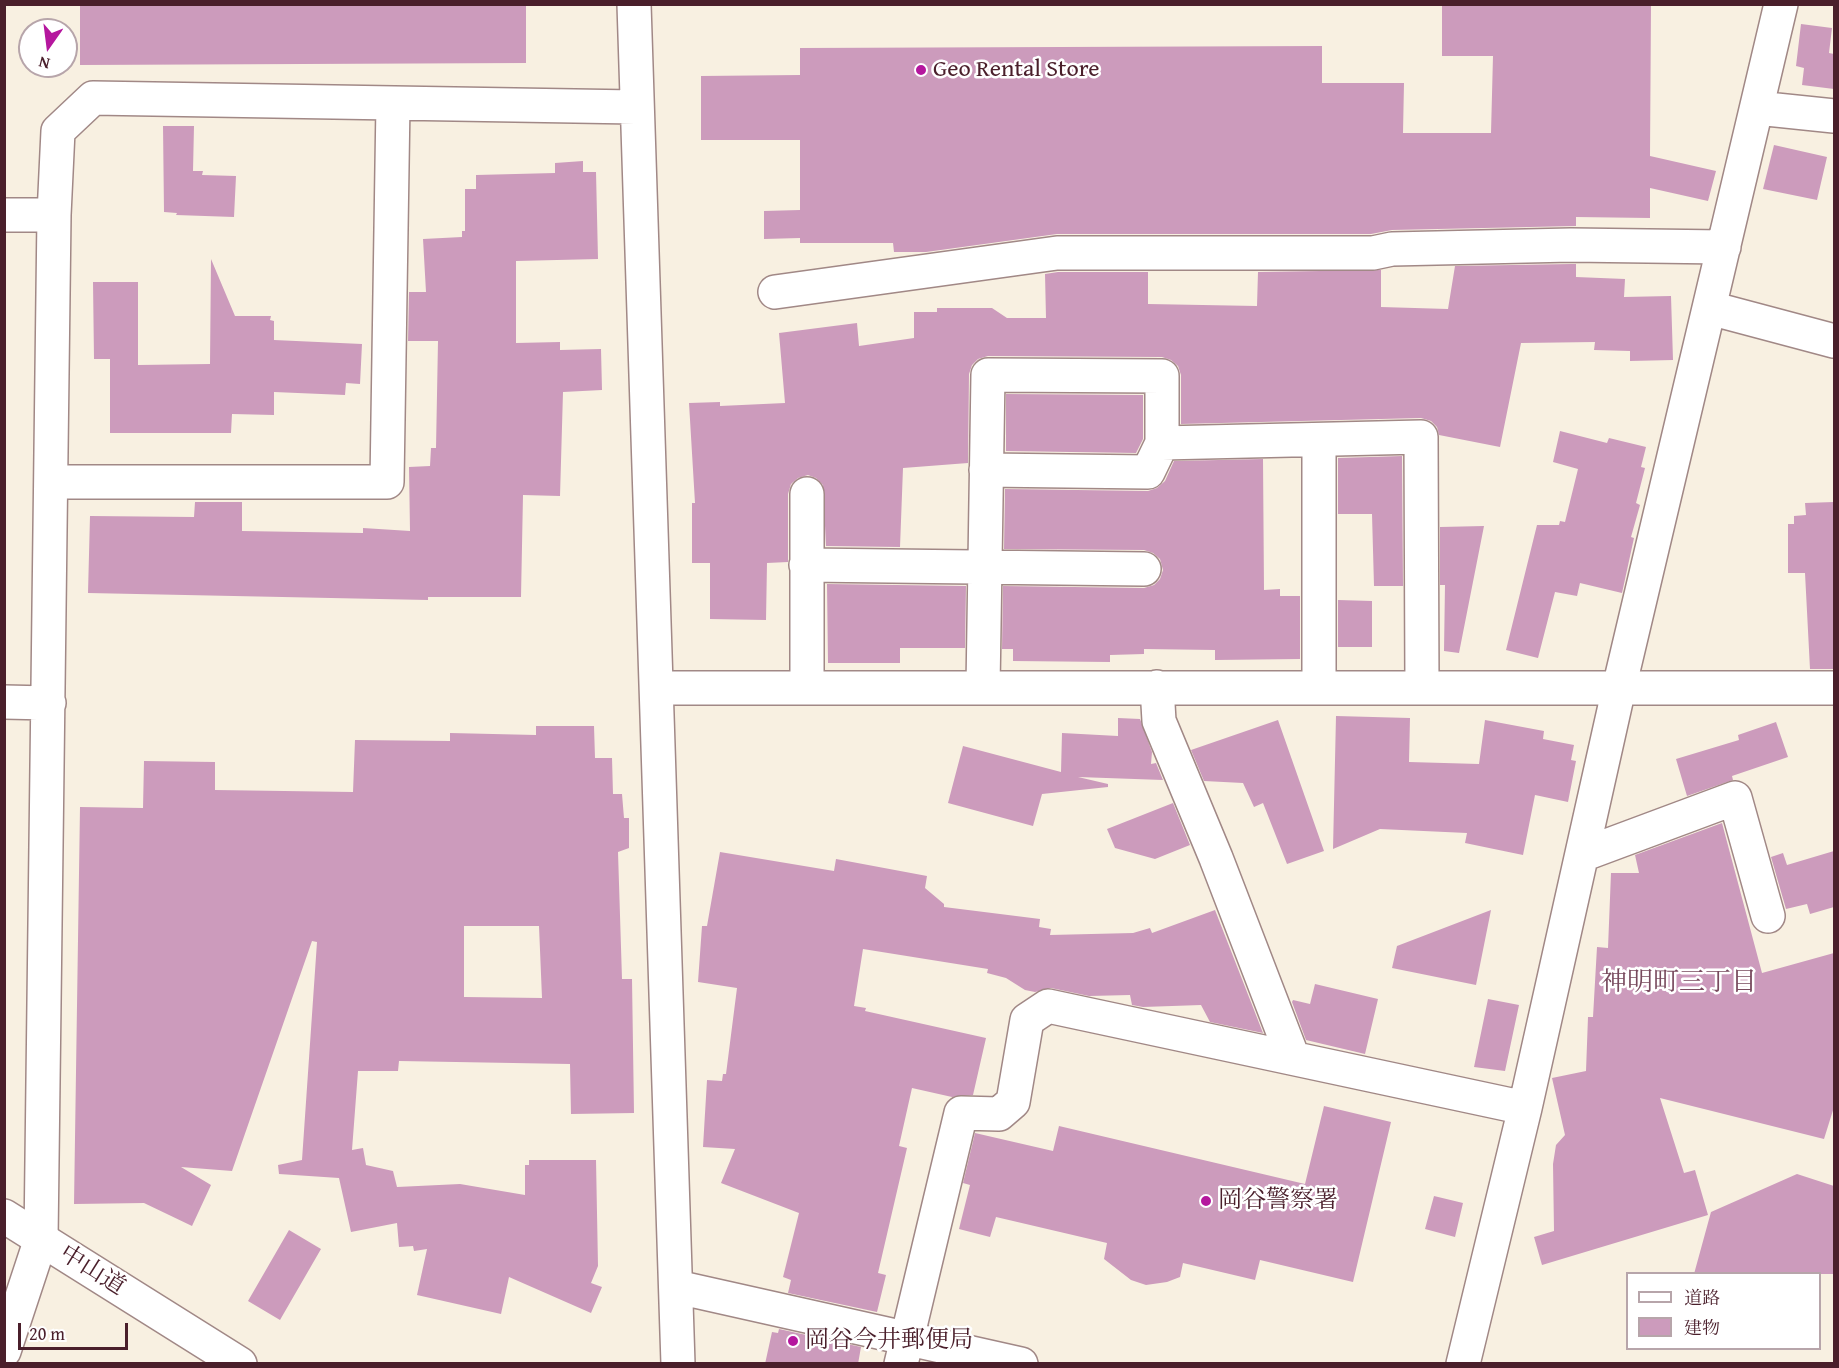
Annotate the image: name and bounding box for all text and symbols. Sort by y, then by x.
north arrow [18,18,78,78]
text: N [36,51,52,76]
place label: Geo Rental Store [933,56,1100,84]
marker: Geo Rental Store [914,63,928,77]
district label: 神明町三丁目 [1601,967,1757,999]
place label: 岡谷警察署 [1218,1187,1338,1215]
marker: 岡谷警察署 [1199,1194,1213,1208]
street label: 中山道 [54,1240,130,1302]
legend [1626,1272,1821,1350]
text: 道路 [1684,1284,1720,1311]
scale bar [21,1311,130,1349]
text: 建物 [1684,1314,1720,1341]
text: 20 m [29,1320,65,1347]
place label: 岡谷今井郵便局 [805,1327,973,1355]
marker: 岡谷今井郵便局 [786,1334,800,1348]

